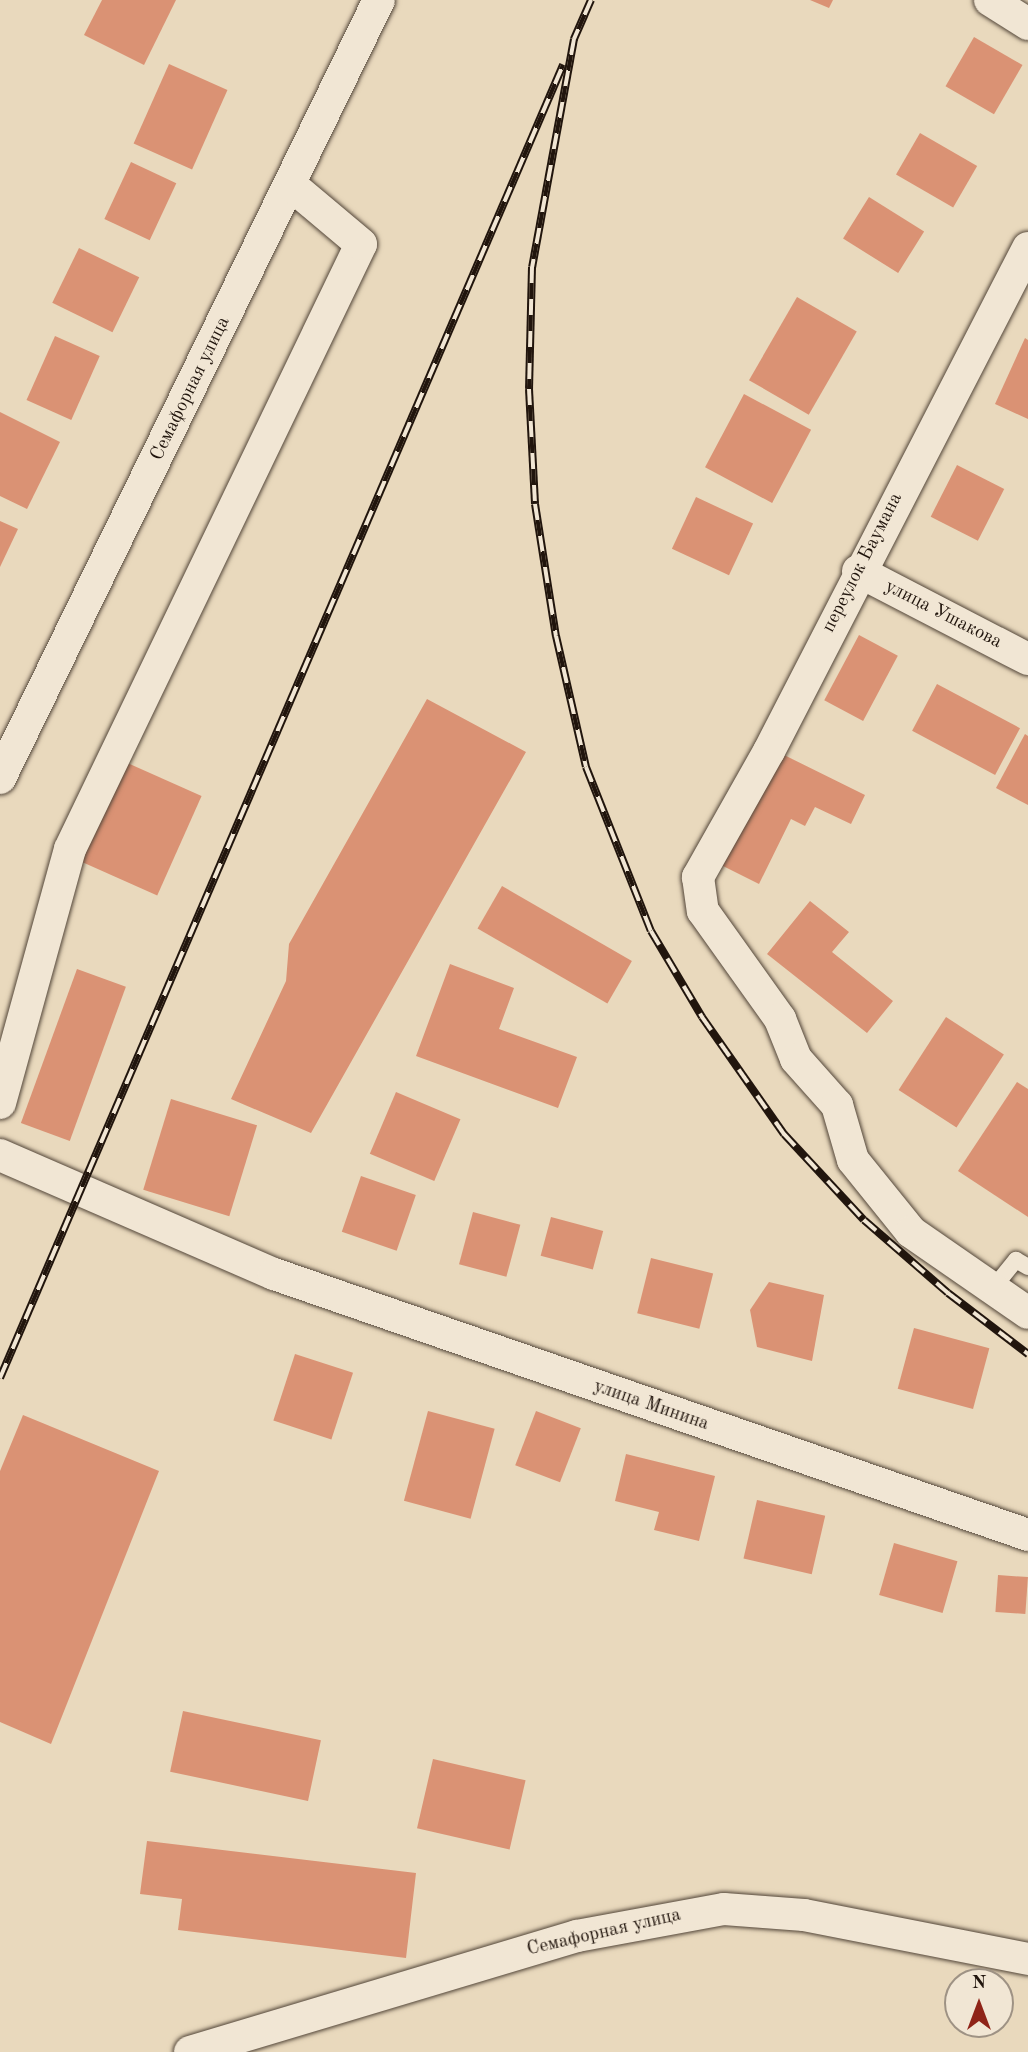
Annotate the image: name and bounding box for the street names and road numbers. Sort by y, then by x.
street label: Семафорная улица [146,313,236,465]
street label: переулок Баумана [818,489,908,637]
street label: улица Ушакова [881,576,1005,654]
street label: улица Минина [590,1376,712,1436]
street label: Семафорная улица [525,1904,683,1962]

